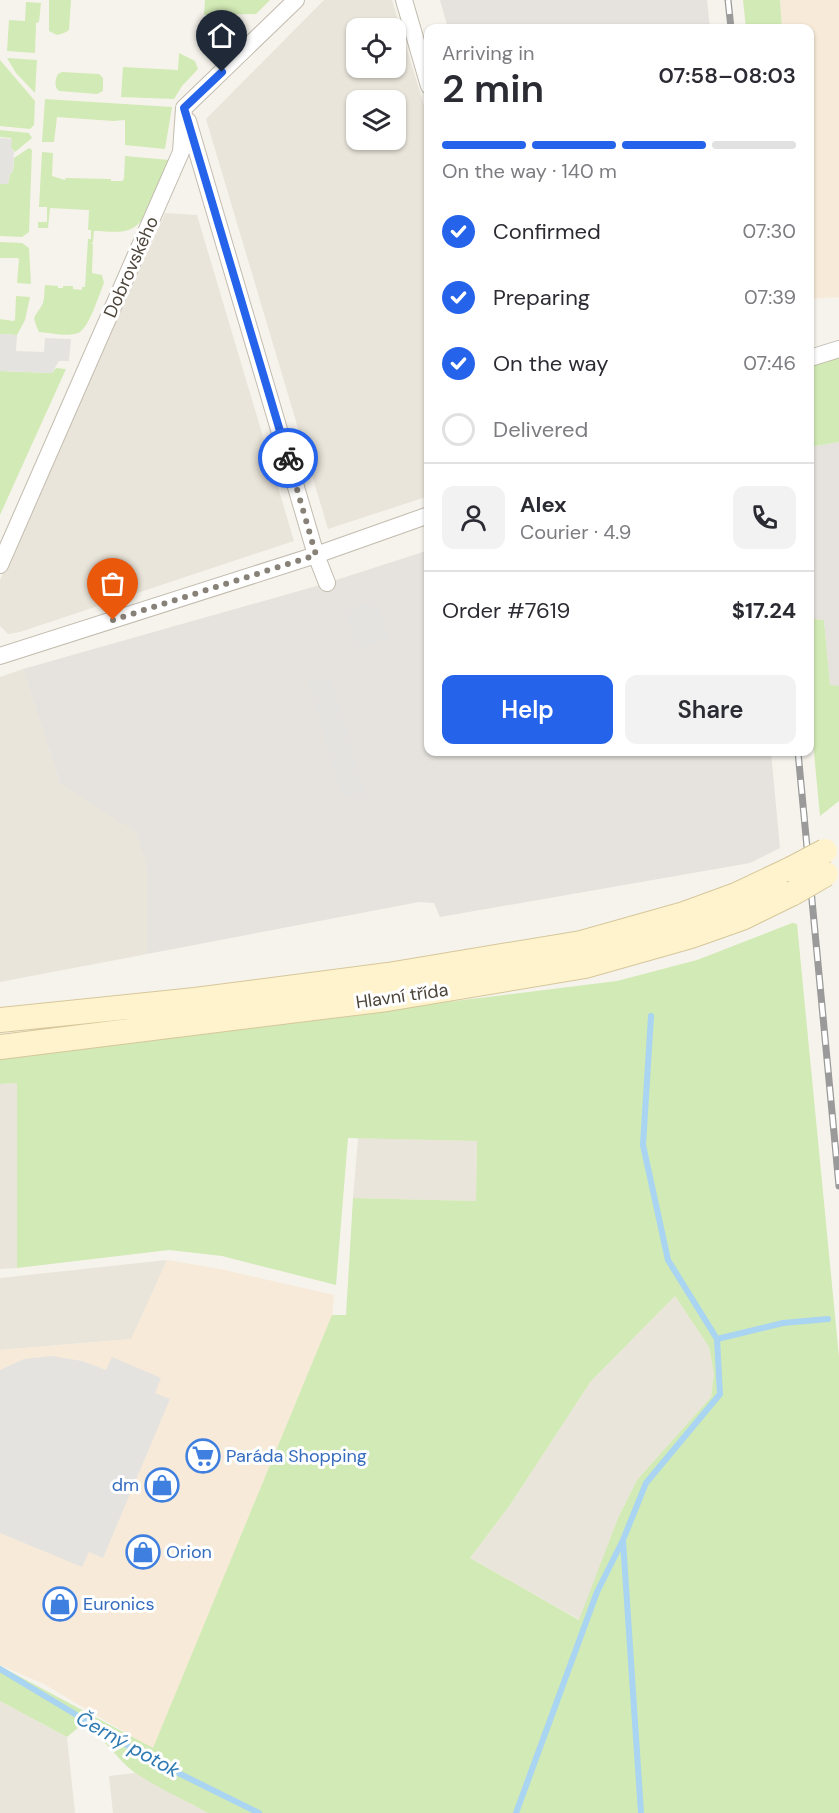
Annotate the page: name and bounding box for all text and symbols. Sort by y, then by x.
pin [196,10,247,72]
map controls [346,18,406,150]
button: locate [346,18,406,78]
icon: home [205,19,238,52]
text: Arriving in [442,40,534,66]
text: 07:58–08:03 [658,61,796,90]
text: 2 min [442,63,544,114]
button: layers [346,90,406,150]
text: On the way · 140 m [442,158,617,184]
street label: Dobrovského [98,213,164,321]
icon: check [442,215,475,248]
text: Confirmed [493,217,601,246]
text: 07:30 [742,218,796,244]
icon: check [442,281,475,314]
text: Preparing [493,283,590,312]
text: 07:39 [744,284,796,310]
icon: check [442,347,475,380]
text: On the way [493,349,608,378]
text: 07:46 [743,350,796,376]
text: Delivered [493,415,588,444]
courier [258,428,318,488]
icon: bike [272,442,305,475]
button: person [442,486,505,549]
button: phone [733,486,796,549]
text: Alex [520,490,567,519]
text: Courier · 4.9 [520,519,631,545]
pin [87,558,138,620]
icon: bag [96,567,129,600]
text: Order #7619 [442,596,570,625]
text: $17.24 [732,596,796,625]
button: Help [442,675,613,744]
button: Share [625,675,796,744]
street label: Hlavní třída [354,978,450,1014]
supermarket icon: Paráda Shopping [185,1438,221,1474]
place label: Paráda Shopping [226,1444,367,1468]
shop icon: dm [144,1467,180,1503]
place label: dm [112,1473,139,1497]
shop icon: Orion [125,1534,161,1570]
place label: Orion [166,1540,212,1564]
shop icon: Euronics [42,1586,78,1622]
place label: Euronics [83,1592,154,1616]
water label: Černý potok [72,1705,185,1784]

